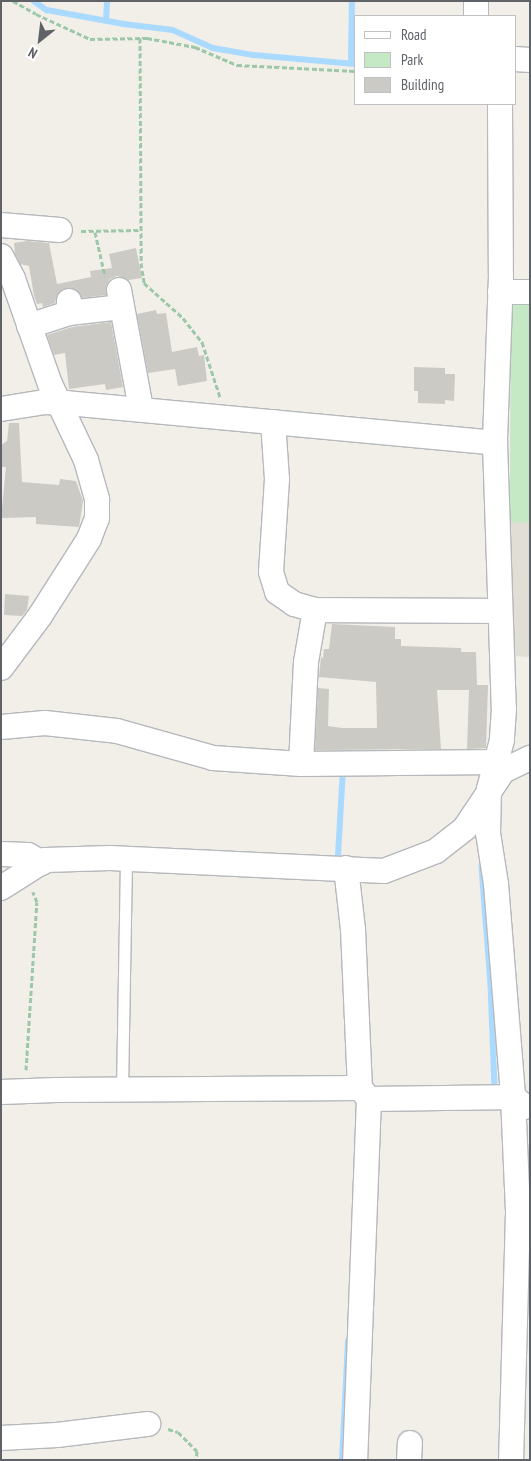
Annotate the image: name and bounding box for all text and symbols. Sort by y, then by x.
north arrow [15,15,65,65]
legend [354,15,516,105]
text: Road [401,25,427,44]
text: N [25,43,40,63]
text: Park [401,50,423,69]
text: Building [401,75,444,94]

